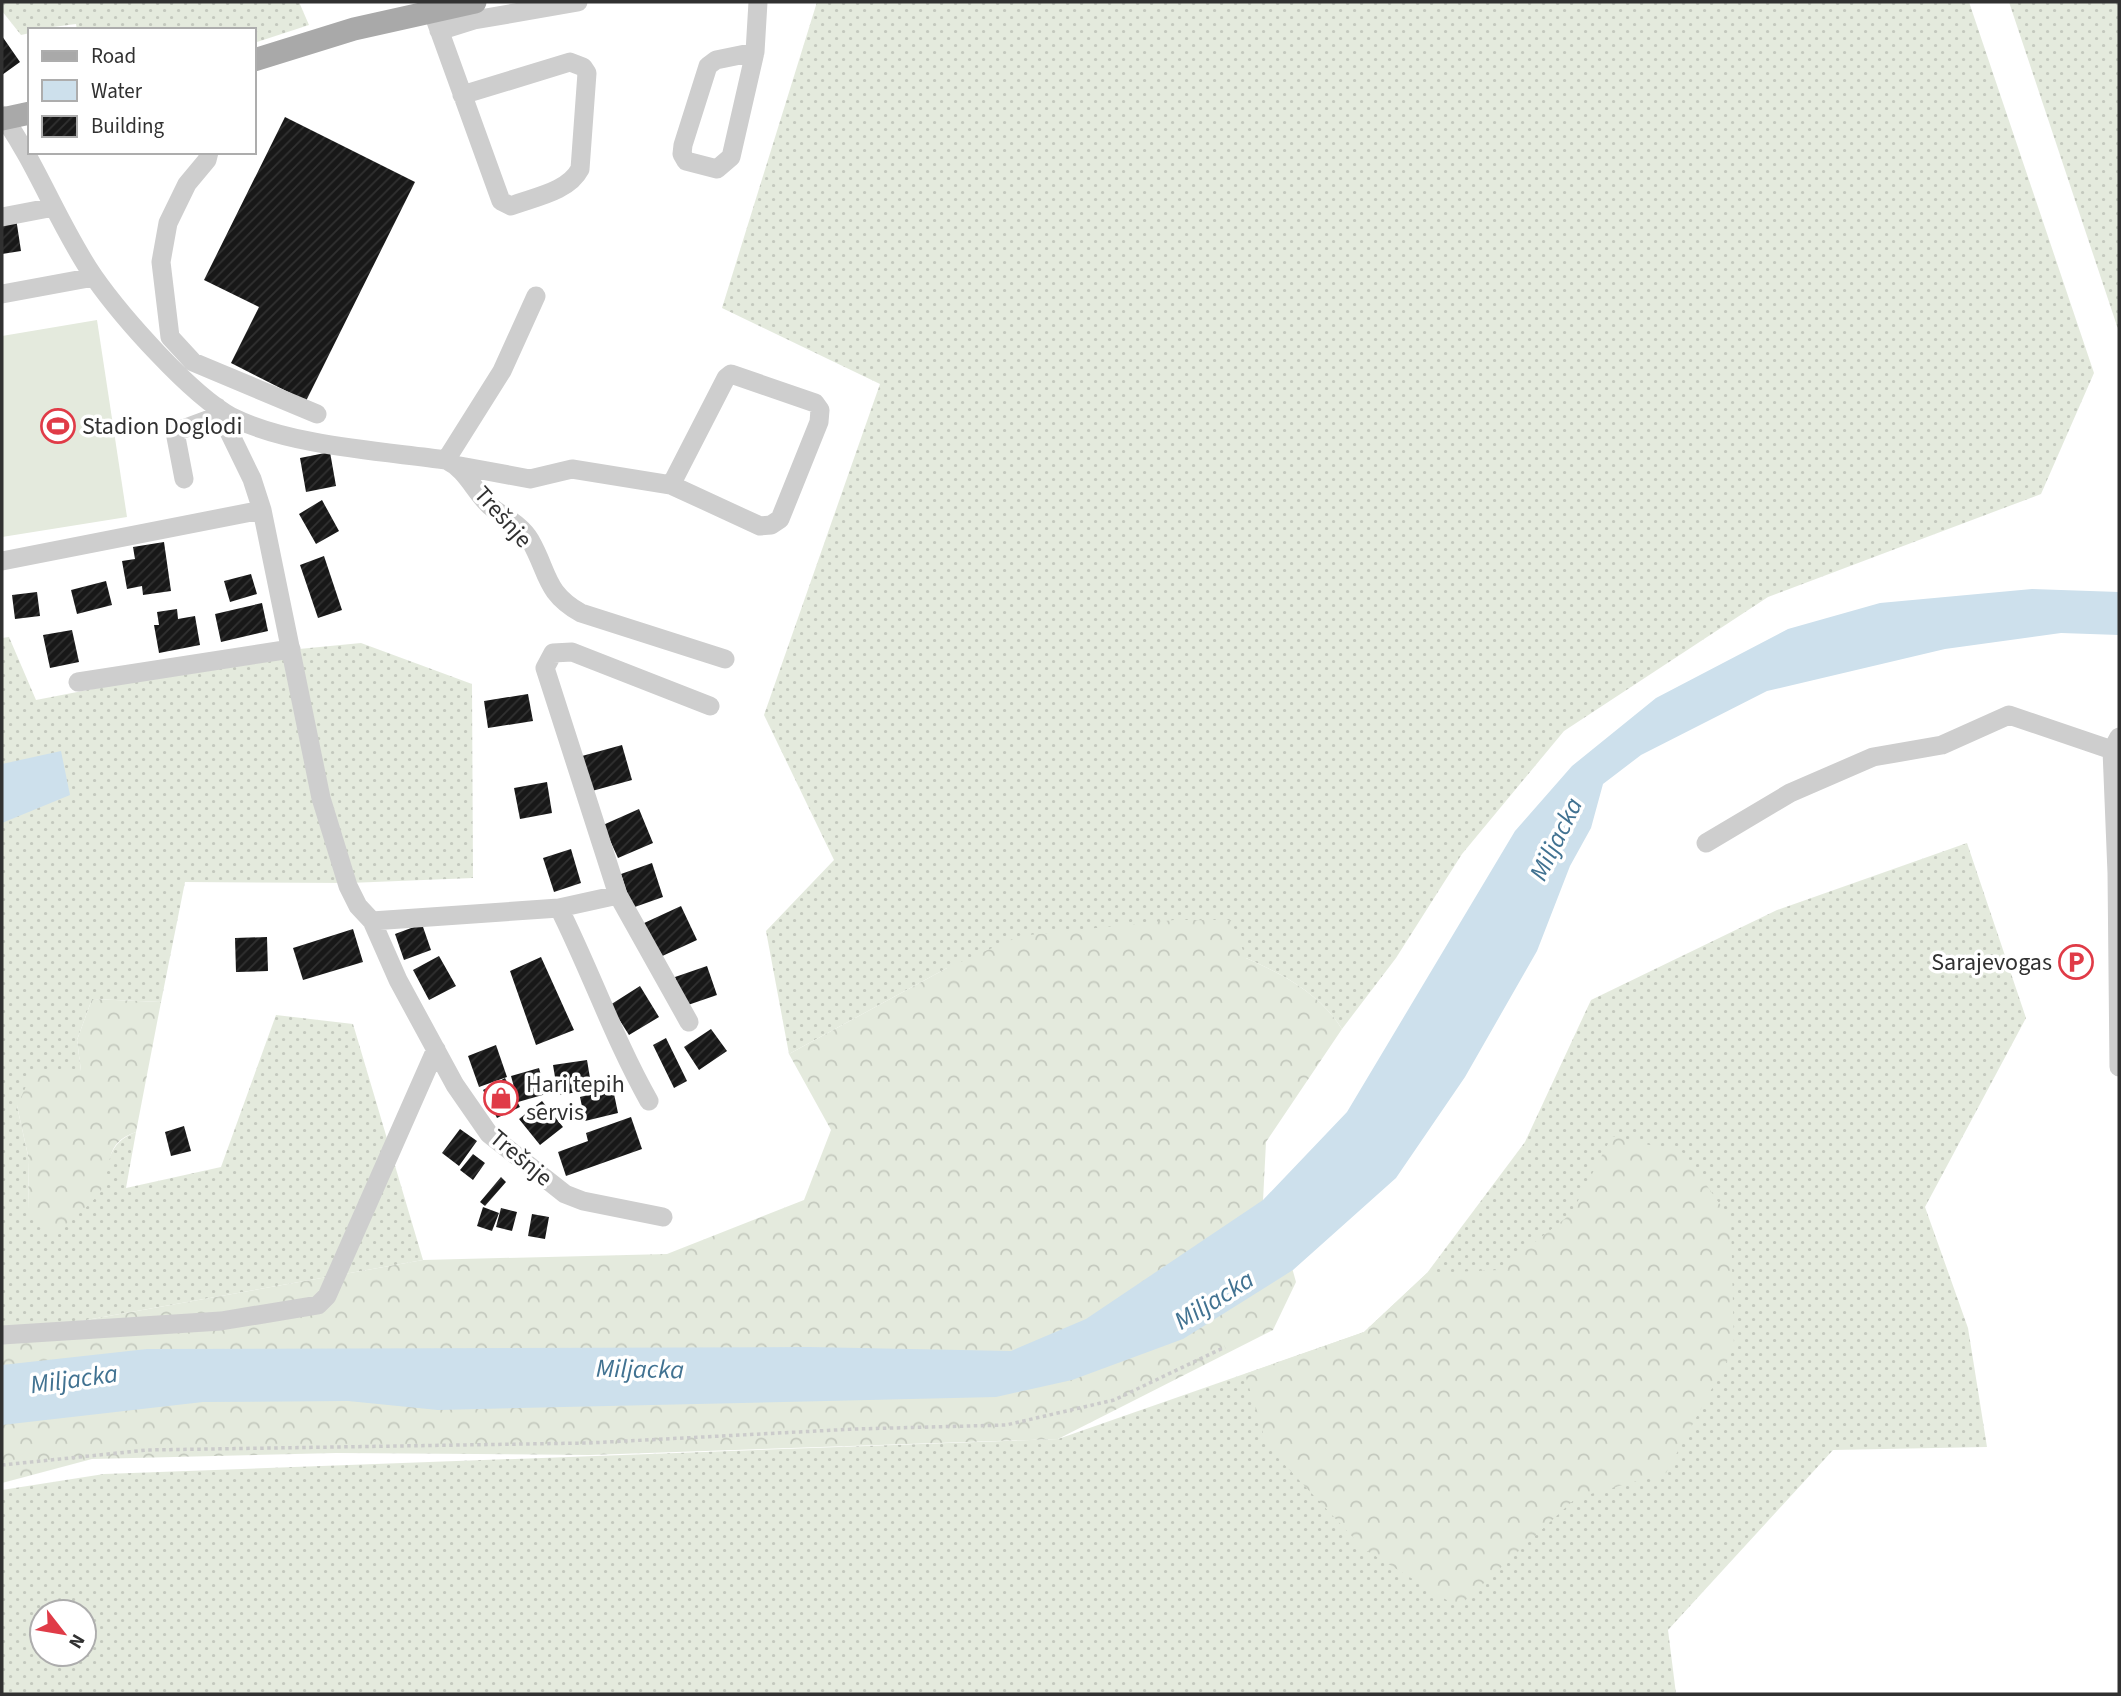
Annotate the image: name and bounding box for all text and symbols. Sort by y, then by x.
legend [28,28,256,154]
text: Road [91,41,136,71]
text: Water [91,76,143,106]
text: Building [91,111,165,141]
sports icon: Stadion Doglodi [39,407,77,445]
place label: Stadion Doglodi [82,409,242,444]
street label: Trešnje [466,478,540,556]
water label: Miljacka [1520,791,1592,887]
parking icon: Sarajevogas [2057,943,2095,981]
place label: Sarajevogas [1931,945,2052,980]
place label: Hari tepih servis [526,1067,625,1130]
shop icon: Hari tepih servis [482,1079,520,1117]
street label: Trešnje [482,1121,560,1195]
water label: Miljacka [1167,1261,1261,1339]
water label: Miljacka [596,1350,684,1388]
water label: Miljacka [28,1355,120,1403]
north arrow [28,1598,98,1668]
text: N [61,1629,91,1653]

